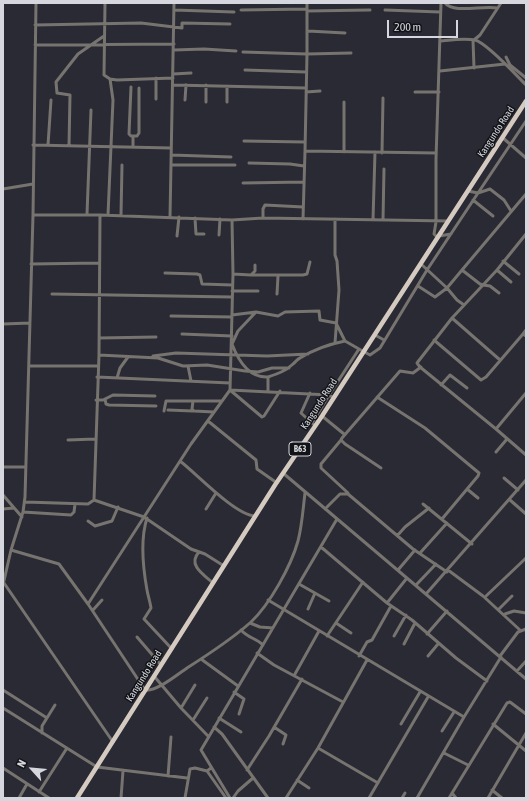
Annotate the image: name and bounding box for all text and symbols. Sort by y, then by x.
scale bar [389,12,460,38]
text: 200 m [394,20,421,34]
street label: Kangundo Road [475,104,517,160]
street label: Kangundo Road [298,376,340,432]
road number: B63 [289,442,311,456]
street label: Kangundo Road [124,648,164,704]
north arrow [12,749,52,789]
text: N [14,758,28,769]

